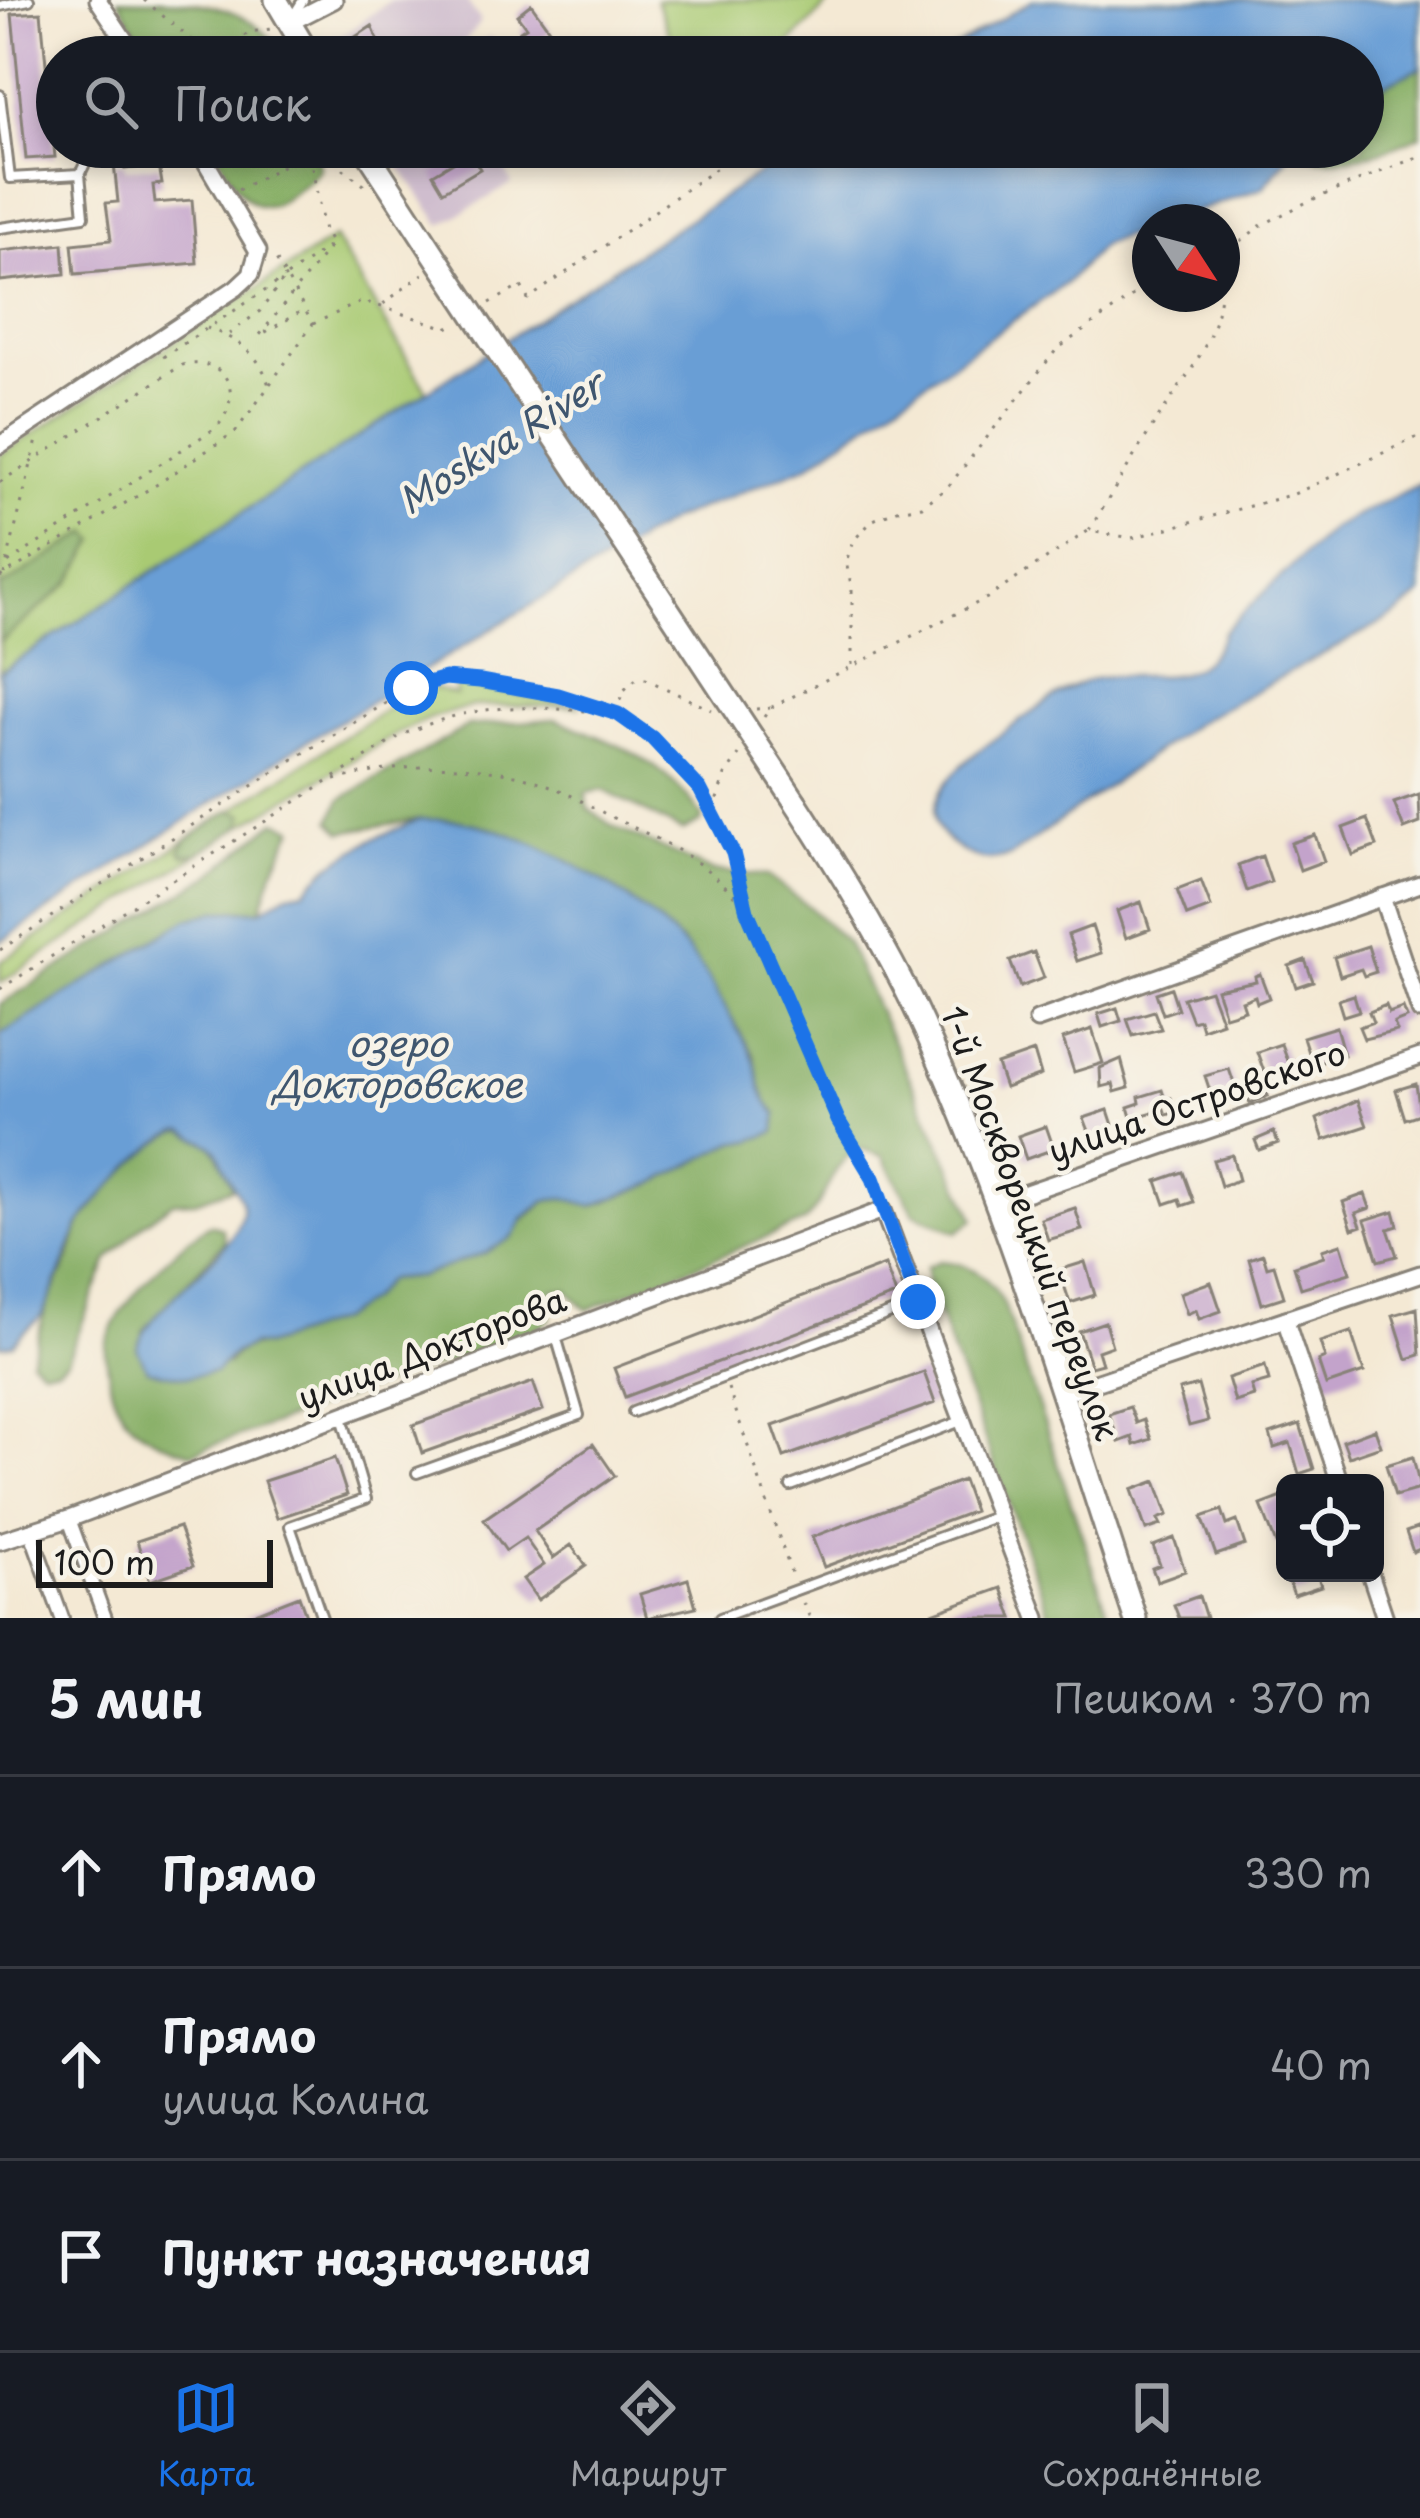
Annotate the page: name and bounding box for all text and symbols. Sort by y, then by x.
search box [36,36,1384,168]
text: Поиск [174,68,311,136]
icon: search [78,69,144,135]
north arrow [1132,204,1240,312]
water label: Moskva River [387,354,617,526]
route start [384,661,438,715]
street label: 1-й Москворецкий переулок [930,998,1134,1447]
water label: озеро Докторовское [270,1015,524,1110]
street label: улица Островского [1041,1026,1352,1174]
street label: улица Докторова [290,1273,573,1421]
route end [891,1275,945,1329]
map controls [1276,1474,1384,1582]
button: locate [1276,1474,1384,1582]
scale bar [36,1534,273,1587]
text: 100 m [54,1536,155,1586]
text: 5 мин [48,1658,204,1735]
text: Пешком · 370 m [1053,1667,1372,1726]
text: Прямо [162,1838,316,1906]
icon: ahead [48,1839,114,1905]
text: 330 m [1244,1842,1372,1901]
text: Прямо [162,2000,316,2068]
icon: ahead [48,2031,114,2097]
text: 40 m [1270,2034,1372,2093]
text: улица Колина [162,2068,429,2127]
text: Пункт назначения [162,2222,592,2290]
icon: arrive [48,2223,114,2289]
tab: Карта [158,2375,255,2497]
tab: Маршрут [570,2375,726,2497]
tab: Сохранённые [1042,2375,1262,2497]

